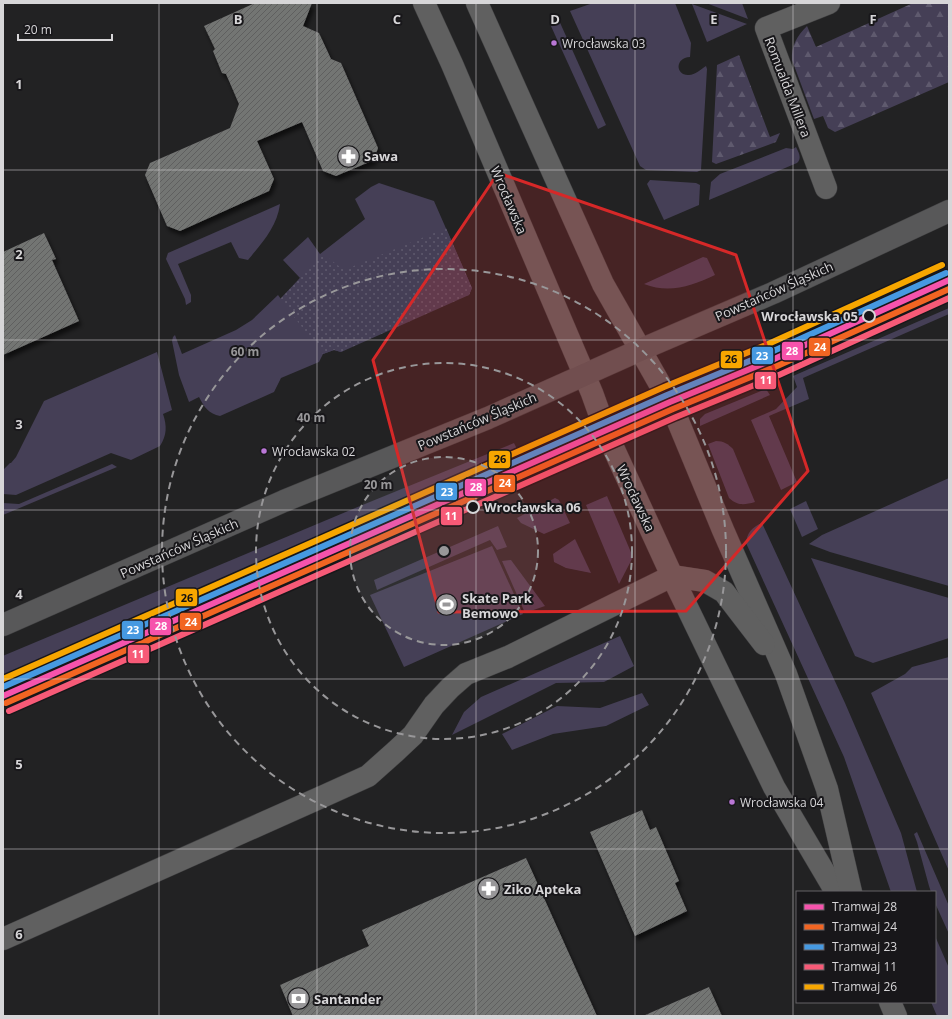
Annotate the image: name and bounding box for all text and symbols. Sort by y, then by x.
text: B [234,10,243,28]
text: C [393,10,401,28]
text: D [550,10,560,28]
text: E [710,10,718,28]
text: F [869,10,877,28]
scale bar [18,16,112,42]
text: 20 m [24,21,52,38]
street label: Romualda Millera [761,34,815,140]
place label: Wrocławska 03 [562,35,646,52]
marker: Wrocławska 03 [549,38,559,48]
text: 1 [15,75,23,93]
pharmacy icon: Sawa [335,143,361,169]
place label: Sawa [364,147,398,165]
street label: Wrocławska [487,163,531,237]
text: 2 [15,245,23,263]
street label: Powstańców Śląskich [712,257,836,325]
place label: Wrocławska 05 [761,307,858,325]
marker: Wrocławska 05 [862,309,876,323]
line badge: 24 [808,337,831,357]
text: 24 [814,339,827,354]
line badge: 28 [781,341,804,361]
text: 60 m [231,343,259,360]
text: 28 [786,343,798,358]
line badge: 23 [751,346,774,365]
text: 23 [756,348,768,363]
line badge: 26 [720,350,743,369]
text: 26 [725,351,737,366]
line badge: 11 [754,371,777,390]
text: 11 [760,372,772,387]
street label: Powstańców Śląskich [415,388,539,454]
text: 40 m [297,409,325,426]
text: 3 [15,415,23,433]
place label: Wrocławska 02 [272,443,356,460]
marker: Wrocławska 02 [259,446,269,456]
line badge: 26 [488,450,511,469]
text: 26 [494,451,506,466]
street label: Wrocławska [613,461,659,535]
line badge: 24 [493,474,516,493]
text: 24 [499,475,512,490]
text: 20 m [364,476,392,493]
line badge: 28 [464,478,487,497]
text: 28 [470,479,482,494]
line badge: 23 [435,482,458,501]
text: 23 [441,484,453,499]
place label: Wrocławska 06 [484,498,581,516]
marker: Wrocławska 06 [466,500,480,514]
line badge: 11 [440,506,463,526]
text: 11 [445,508,457,523]
street label: Powstańców Śląskich [117,514,241,582]
centre of rings [437,544,451,558]
text: 4 [15,585,23,603]
line badge: 26 [175,588,198,607]
place label: Skate Park Bemowo [462,589,533,622]
text: 26 [181,590,193,605]
sports icon: Skate Park Bemowo [433,592,459,618]
line badge: 24 [179,612,202,631]
text: 24 [185,614,198,629]
line badge: 28 [149,617,172,636]
text: 28 [155,618,167,633]
line badge: 23 [121,620,144,640]
text: 23 [127,622,139,637]
line badge: 11 [127,644,150,664]
text: 11 [132,646,144,661]
text: 5 [15,755,23,773]
place label: Wrocławska 04 [740,794,824,811]
marker: Wrocławska 04 [727,797,737,807]
pharmacy icon: Ziko Apteka [476,876,502,902]
place label: Ziko Apteka [504,880,581,898]
legend [796,891,936,1003]
text: Tramwaj 28 [832,898,897,915]
text: Tramwaj 24 [832,918,897,935]
text: 6 [15,925,23,943]
text: Tramwaj 23 [832,938,897,955]
text: Tramwaj 11 [832,958,897,975]
text: Tramwaj 26 [832,978,897,995]
bank icon: Santander [285,986,311,1012]
place label: Santander [314,990,382,1008]

